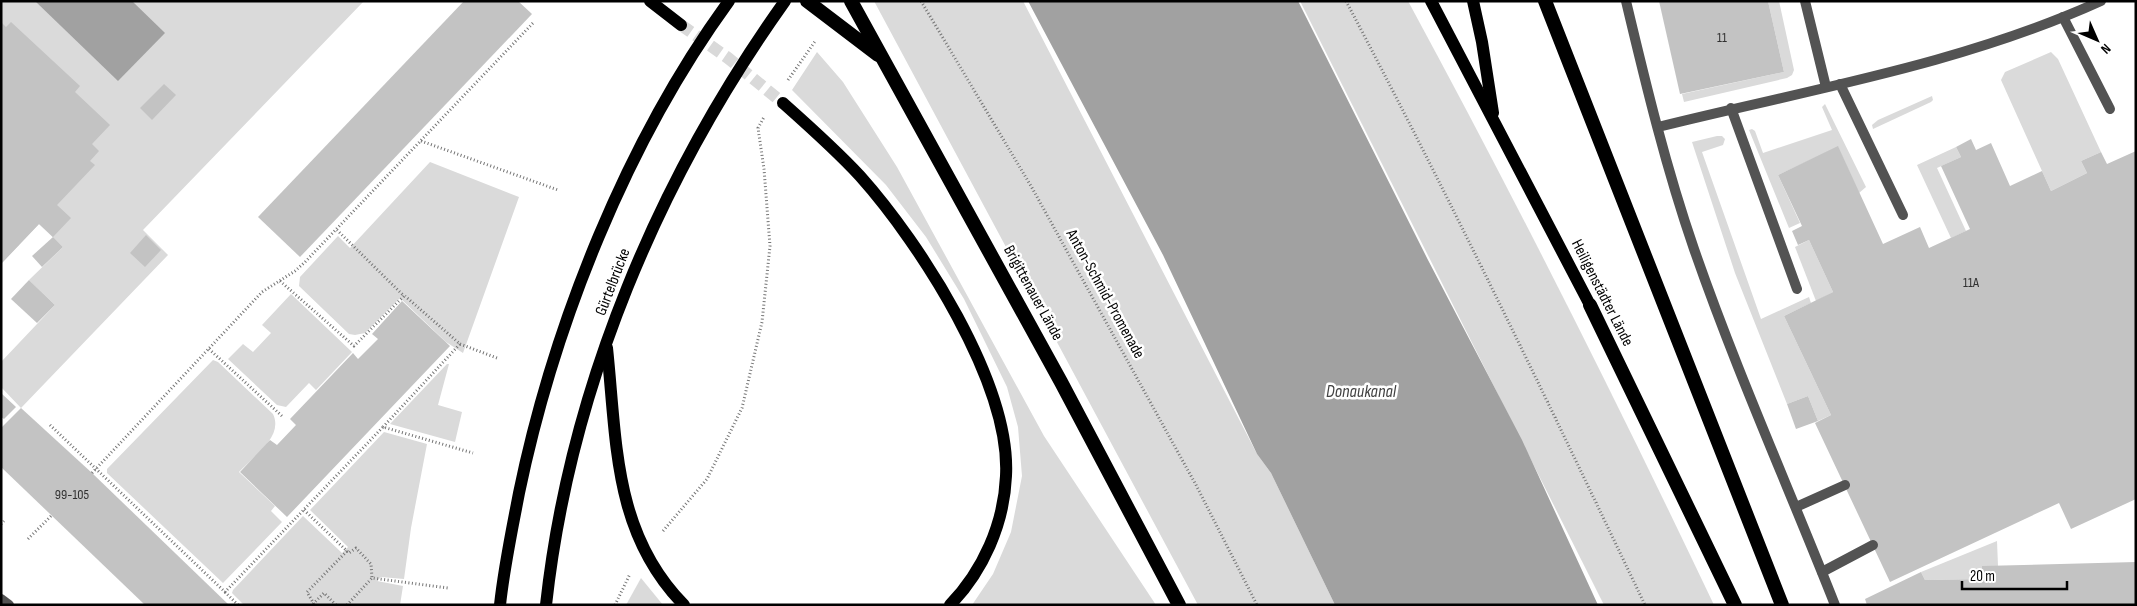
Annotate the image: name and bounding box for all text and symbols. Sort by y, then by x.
north arrow [2072,15,2122,65]
house number: 11 [1717,29,1727,46]
text: N [2097,40,2114,57]
street label: Anton-Schmid-Promenade [1061,225,1148,362]
street label: Heiligenstädter Lände [1567,236,1637,350]
street label: Brigittenauer Lände [999,242,1067,344]
street label: Gürtelbrücke [592,246,634,318]
house number: 11A [1963,274,1980,291]
water label: Donaukanal [1326,381,1397,402]
house number: 99-105 [55,486,90,503]
scale bar [1962,558,2067,590]
text: 20 m [1970,567,1995,586]

